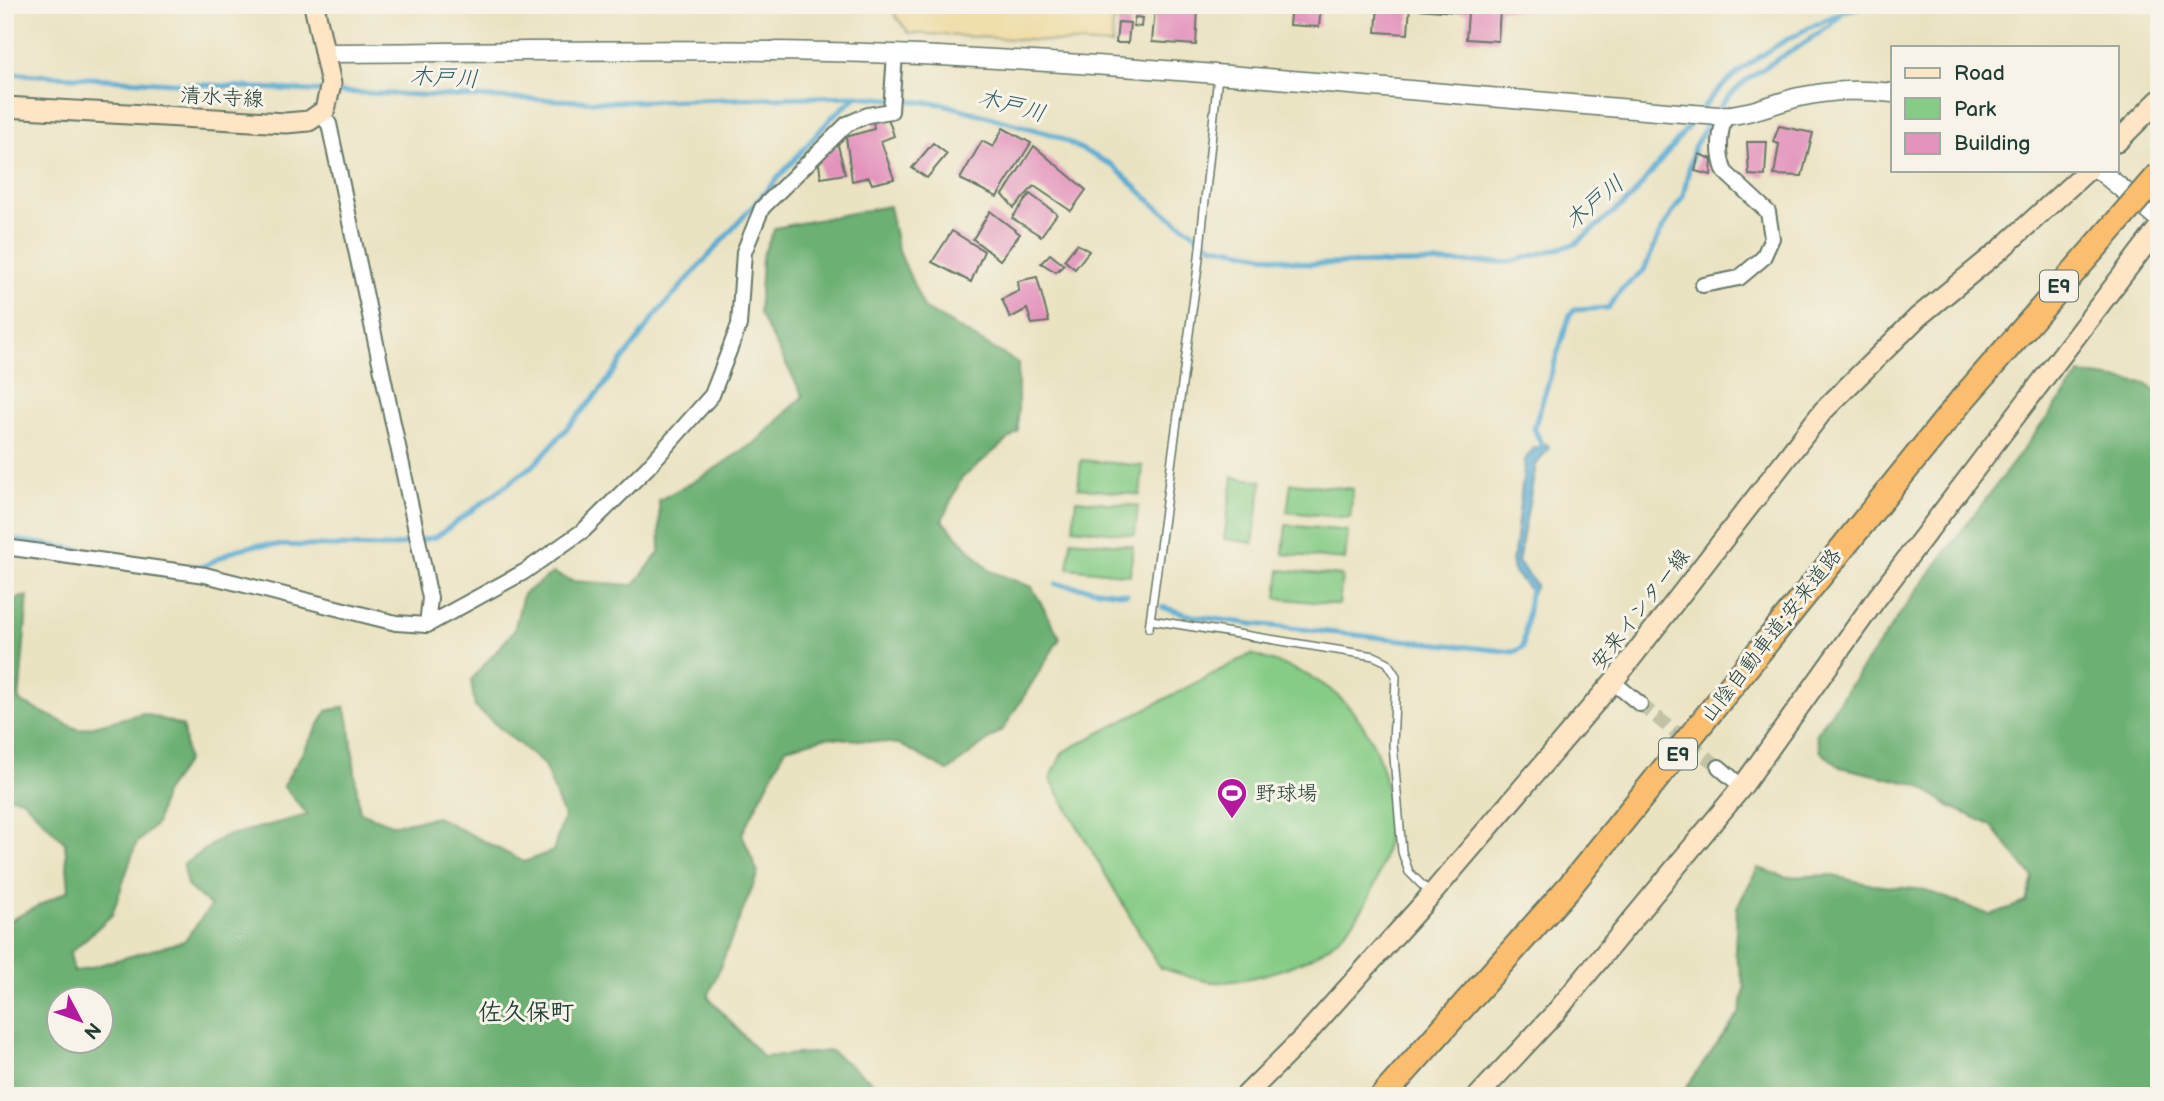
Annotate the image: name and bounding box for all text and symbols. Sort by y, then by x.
legend [1891,46,2118,172]
text: Road [1954,61,2005,86]
water label: 木戸川 [409,62,479,94]
street label: 清水寺線 [179,83,265,112]
water label: 木戸川 [975,84,1049,128]
text: Park [1954,97,1997,122]
text: Building [1954,131,2030,156]
water label: 木戸川 [1559,170,1630,236]
road number: E9 [2040,270,2078,302]
street label: 山陰自動車道;安来道路 [1696,543,1847,727]
street label: 安来インター線 [1586,544,1695,675]
road number: E9 [1659,738,1697,769]
sports icon: 野球場 [1215,776,1249,820]
place label: 野球場 [1255,781,1318,806]
north arrow [46,986,116,1056]
district label: 佐久保町 [478,998,574,1027]
text: N [78,1017,105,1043]

